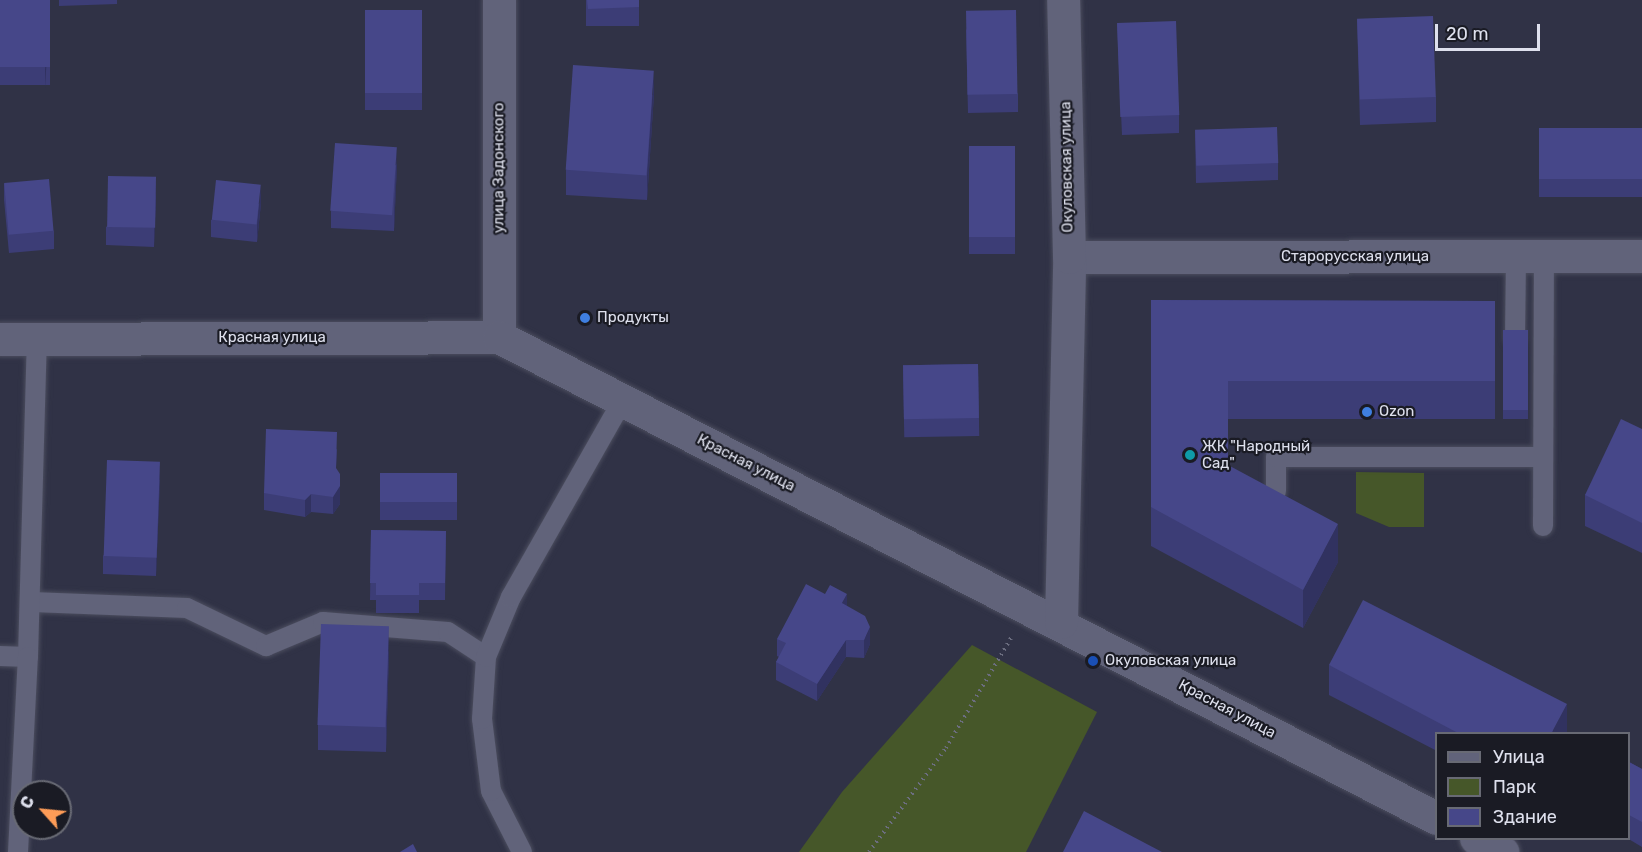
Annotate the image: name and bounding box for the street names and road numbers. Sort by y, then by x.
street label: Окуловская улица [1057,101,1077,233]
street label: улица Задонского [490,103,508,233]
street label: Старорусская улица [1281,248,1429,266]
street label: Красная улица [218,329,326,347]
street label: Красная улица [694,431,798,495]
street label: Красная улица [1175,676,1279,742]

